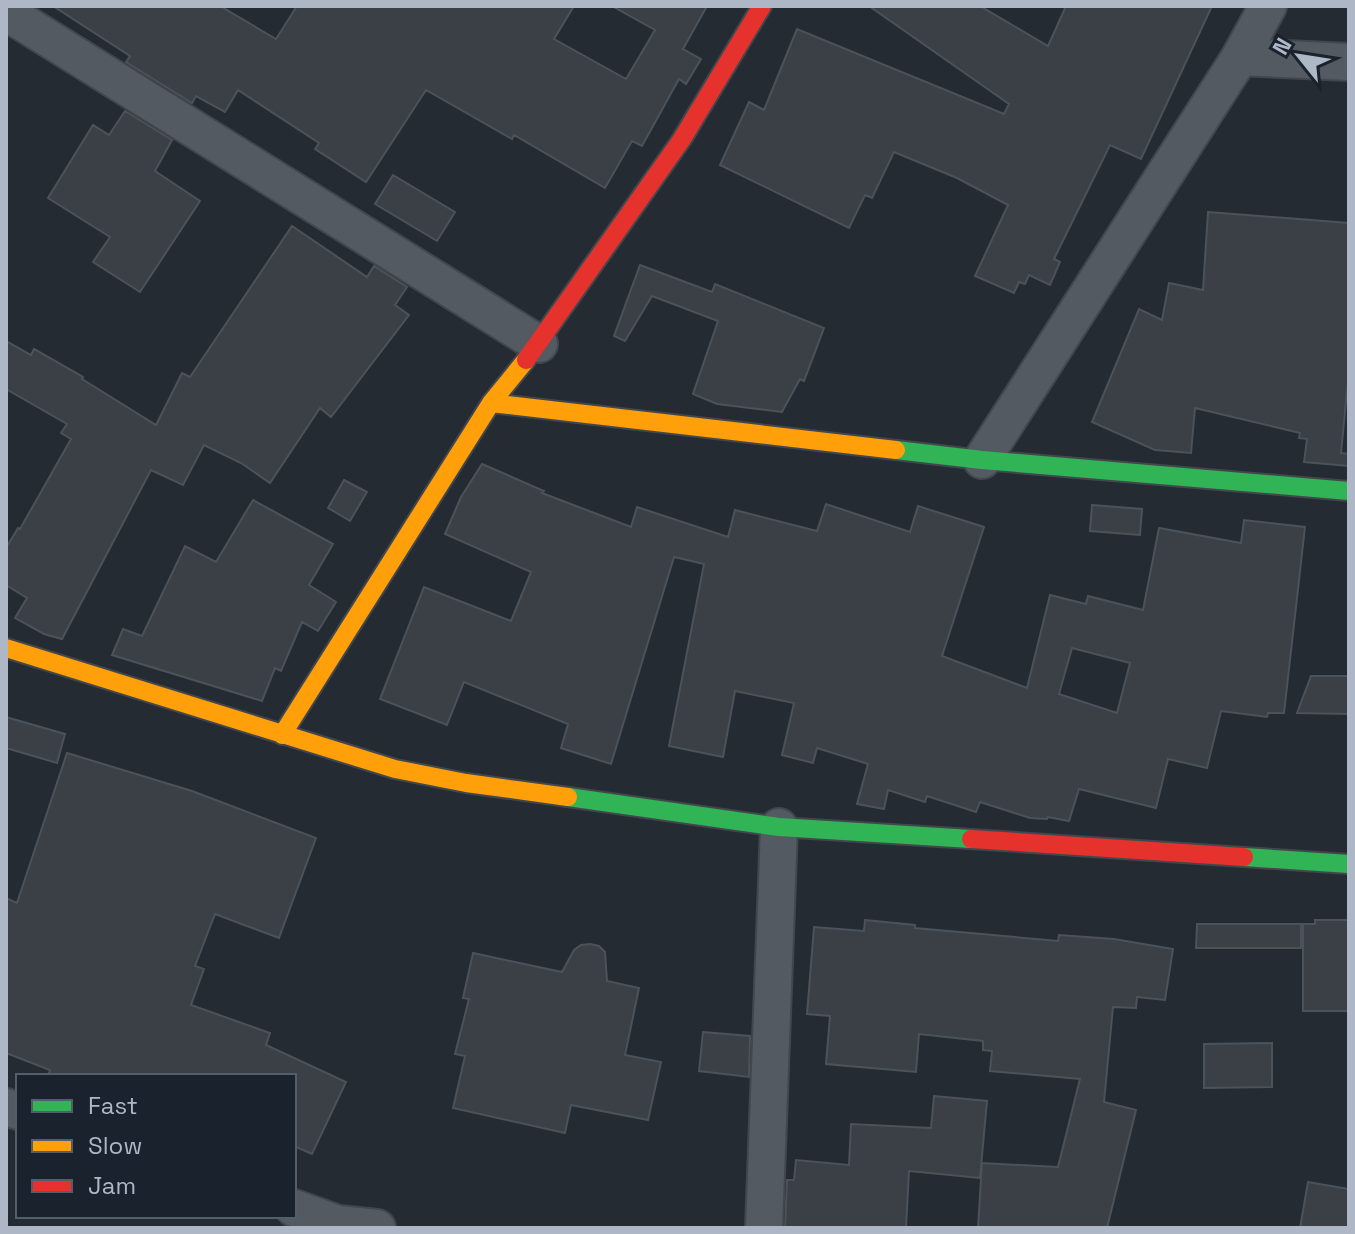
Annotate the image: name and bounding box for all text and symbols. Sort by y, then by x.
north arrow [1259,16,1339,96]
text: N [1266,33,1297,59]
legend [16,1074,296,1218]
text: Fast [88,1090,138,1121]
text: Slow [88,1130,142,1161]
text: Jam [88,1170,136,1201]

